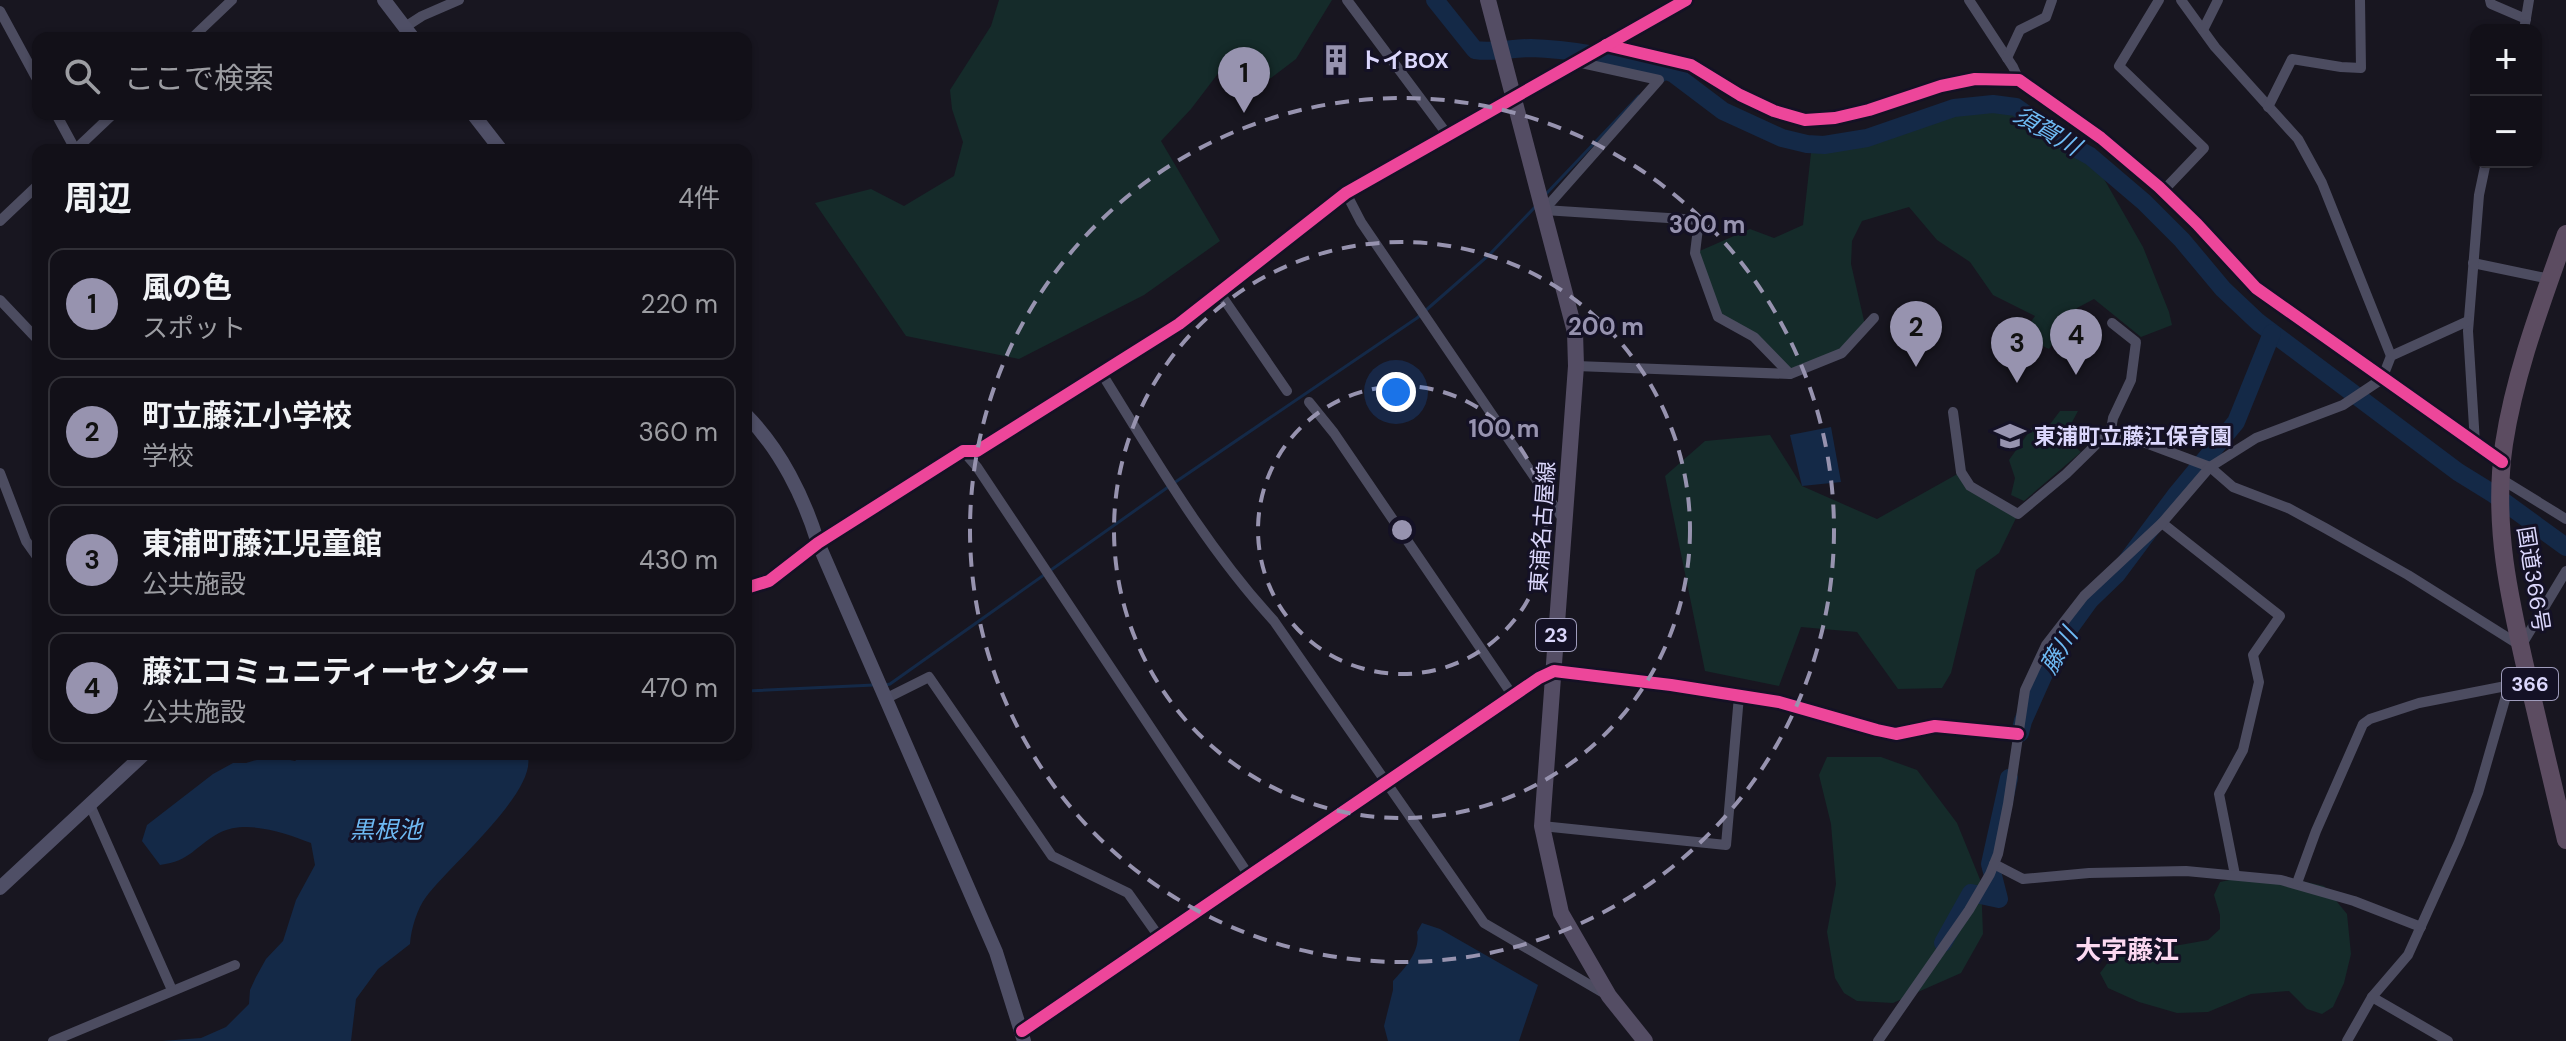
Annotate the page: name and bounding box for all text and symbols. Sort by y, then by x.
map controls [2470,24,2542,168]
button: + [2470,24,2542,96]
search box [32,32,752,120]
building icon: トイBOX [1319,43,1353,77]
place label: トイBOX [1360,46,1449,75]
pin: 1 [1218,47,1270,113]
icon: search [60,54,104,98]
text: ここで検索 [124,59,274,98]
button: − [2470,96,2542,168]
water label: 須賀川 [2008,99,2089,163]
text: 周辺 [64,176,132,221]
text: 4件 [678,181,720,215]
text: 300 m [1669,209,1745,240]
text: 風の色 [142,268,232,307]
text: 1 [87,287,97,321]
text: 220 m [640,287,718,321]
pin: 2 [1890,301,1942,367]
pin: 4 [2050,309,2102,375]
text: スポット [142,311,246,345]
text: 200 m [1568,311,1644,342]
pin: 3 [1991,317,2043,383]
your location [1376,372,1416,412]
text: 町立藤江小学校 [142,396,352,435]
text: 100 m [1469,413,1539,444]
text: 2 [84,415,100,449]
text: 360 m [638,415,718,449]
school or university icon: 東浦町立藤江保育園 [1993,419,2027,453]
place label: 東浦町立藤江保育園 [2034,422,2232,451]
text: 学校 [142,439,194,473]
street label: 東浦名古屋線 [1523,460,1562,594]
centre of rings [1388,516,1416,544]
text: 東浦町藤江児童館 [142,524,382,563]
street label: 国道366号 [2511,524,2556,634]
text: 3 [84,543,100,577]
text: 430 m [639,543,718,577]
text: 公共施設 [142,567,246,601]
road number: 23 [1536,619,1576,651]
water label: 藤川 [2033,620,2086,679]
text: 藤江コミュニティーセンター [142,652,530,691]
road number: 366 [2502,668,2558,700]
text: 4 [84,671,100,705]
text: 470 m [641,671,718,705]
text: 公共施設 [142,695,246,729]
water label: 黒根池 [350,814,424,845]
district label: 大字藤江 [2075,933,2179,967]

